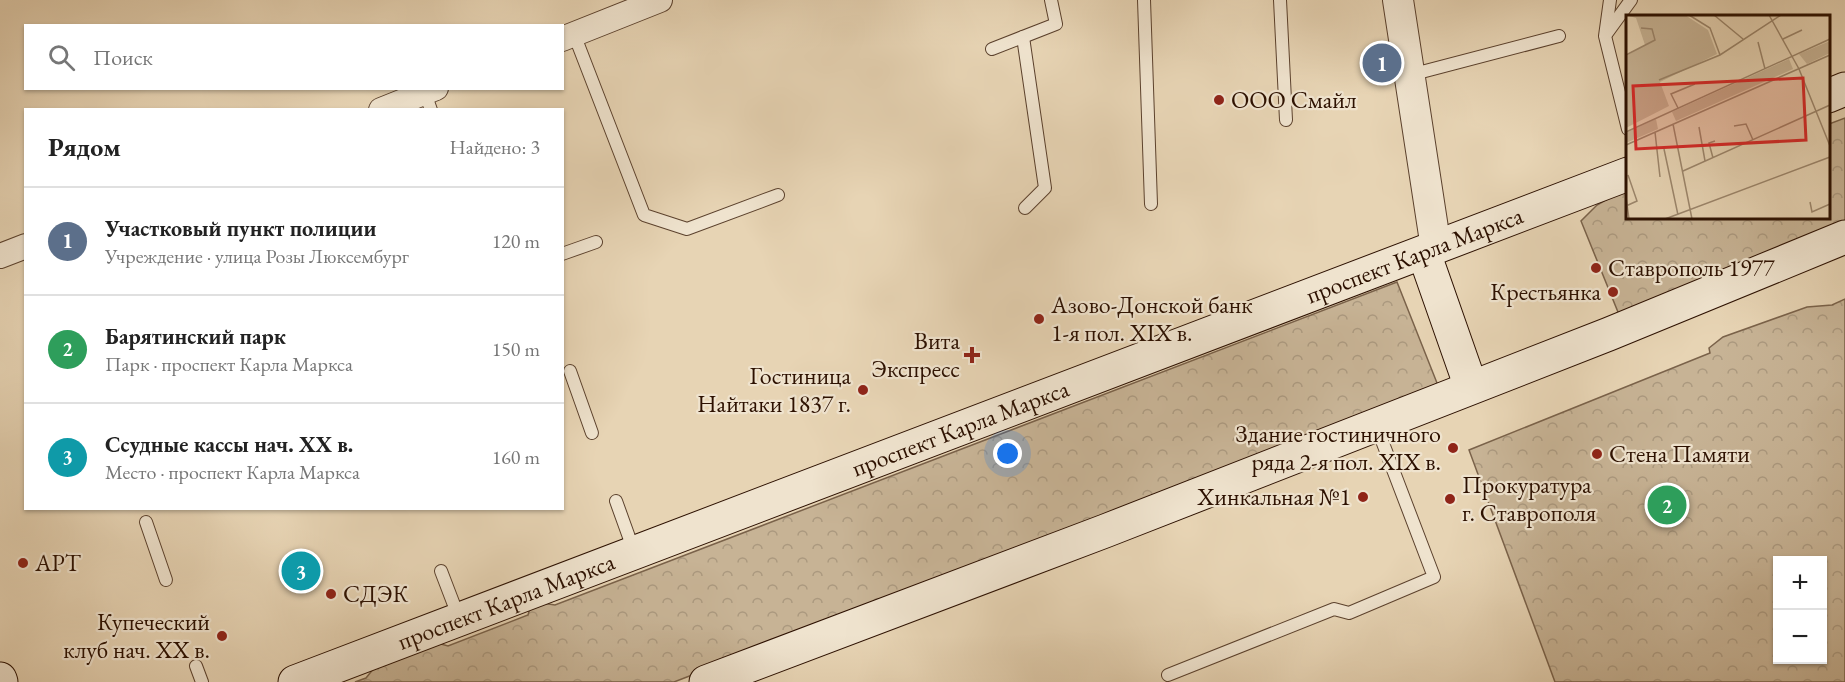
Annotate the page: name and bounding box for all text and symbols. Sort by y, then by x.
inset map [1626,15,1830,219]
search box [24,24,564,90]
pin: 1 [1362,40,1402,86]
icon: search [45,41,78,74]
text: Поиск [93,43,153,72]
place label: ООО Смайл [1231,84,1357,115]
marker: ООО Смайл [1212,93,1226,107]
text: Рядом [48,130,121,164]
text: Найдено: 3 [449,134,540,160]
street label: проспект Карла Маркса [1301,199,1528,310]
text: Участковый пункт полиции [105,214,376,243]
text: 1 [62,228,73,254]
text: 120 m [492,228,540,254]
text: Учреждение · улица Розы Люксембург [105,243,409,269]
place label: Ставрополь 1977 [1608,252,1775,283]
marker: Ставрополь 1977 [1589,261,1603,275]
place label: Крестьянка [1490,276,1601,307]
marker: Крестьянка [1606,285,1620,299]
place label: Азово-Донской банк 1-я пол. XIX в. [1050,289,1253,348]
marker: Азово-Донской банк 1-я пол. XIX в. [1032,312,1046,326]
text: Барятинский парк [105,322,286,351]
place label: Вита Экспресс [871,325,960,384]
text: 2 [62,336,73,362]
text: 150 m [492,336,540,362]
marker: Вита Экспресс [965,348,979,362]
text: Парк · проспект Карла Маркса [105,351,353,377]
place label: Гостиница Найтаки 1837 г. [697,360,851,419]
street label: проспект Карла Маркса [847,372,1073,483]
marker: Гостиница Найтаки 1837 г. [856,383,870,397]
place label: Здание гостиничного ряда 2-я пол. XIX в. [1236,418,1441,477]
text: Ссудные кассы нач. ХХ в. [105,430,353,459]
place label: Стена Памяти [1609,438,1750,469]
your location [993,439,1022,468]
marker: Здание гостиничного ряда 2-я пол. XIX в. [1446,441,1460,455]
text: 3 [62,444,73,470]
text: 160 m [492,444,540,470]
marker: Стена Памяти [1590,447,1604,461]
text: Место · проспект Карла Маркса [105,459,360,485]
place label: Прокуратура г. Ставрополя [1462,469,1597,528]
place label: Хинкальная №1 [1196,481,1351,512]
pin: 2 [1648,482,1686,528]
marker: Хинкальная №1 [1356,490,1370,504]
marker: Прокуратура г. Ставрополя [1443,492,1457,506]
street label: проспект Карла Маркса [393,545,619,656]
place label: АРТ [34,547,82,578]
pin: 3 [282,548,320,594]
marker: АРТ [16,556,30,570]
map controls [1773,556,1827,664]
button: + [1773,556,1827,610]
place label: СДЭК [343,578,409,609]
marker: СДЭК [324,587,338,601]
place label: Купеческий клуб нач. ХХ в. [63,606,210,665]
button: − [1773,610,1827,664]
marker: Купеческий клуб нач. ХХ в. [215,629,229,643]

